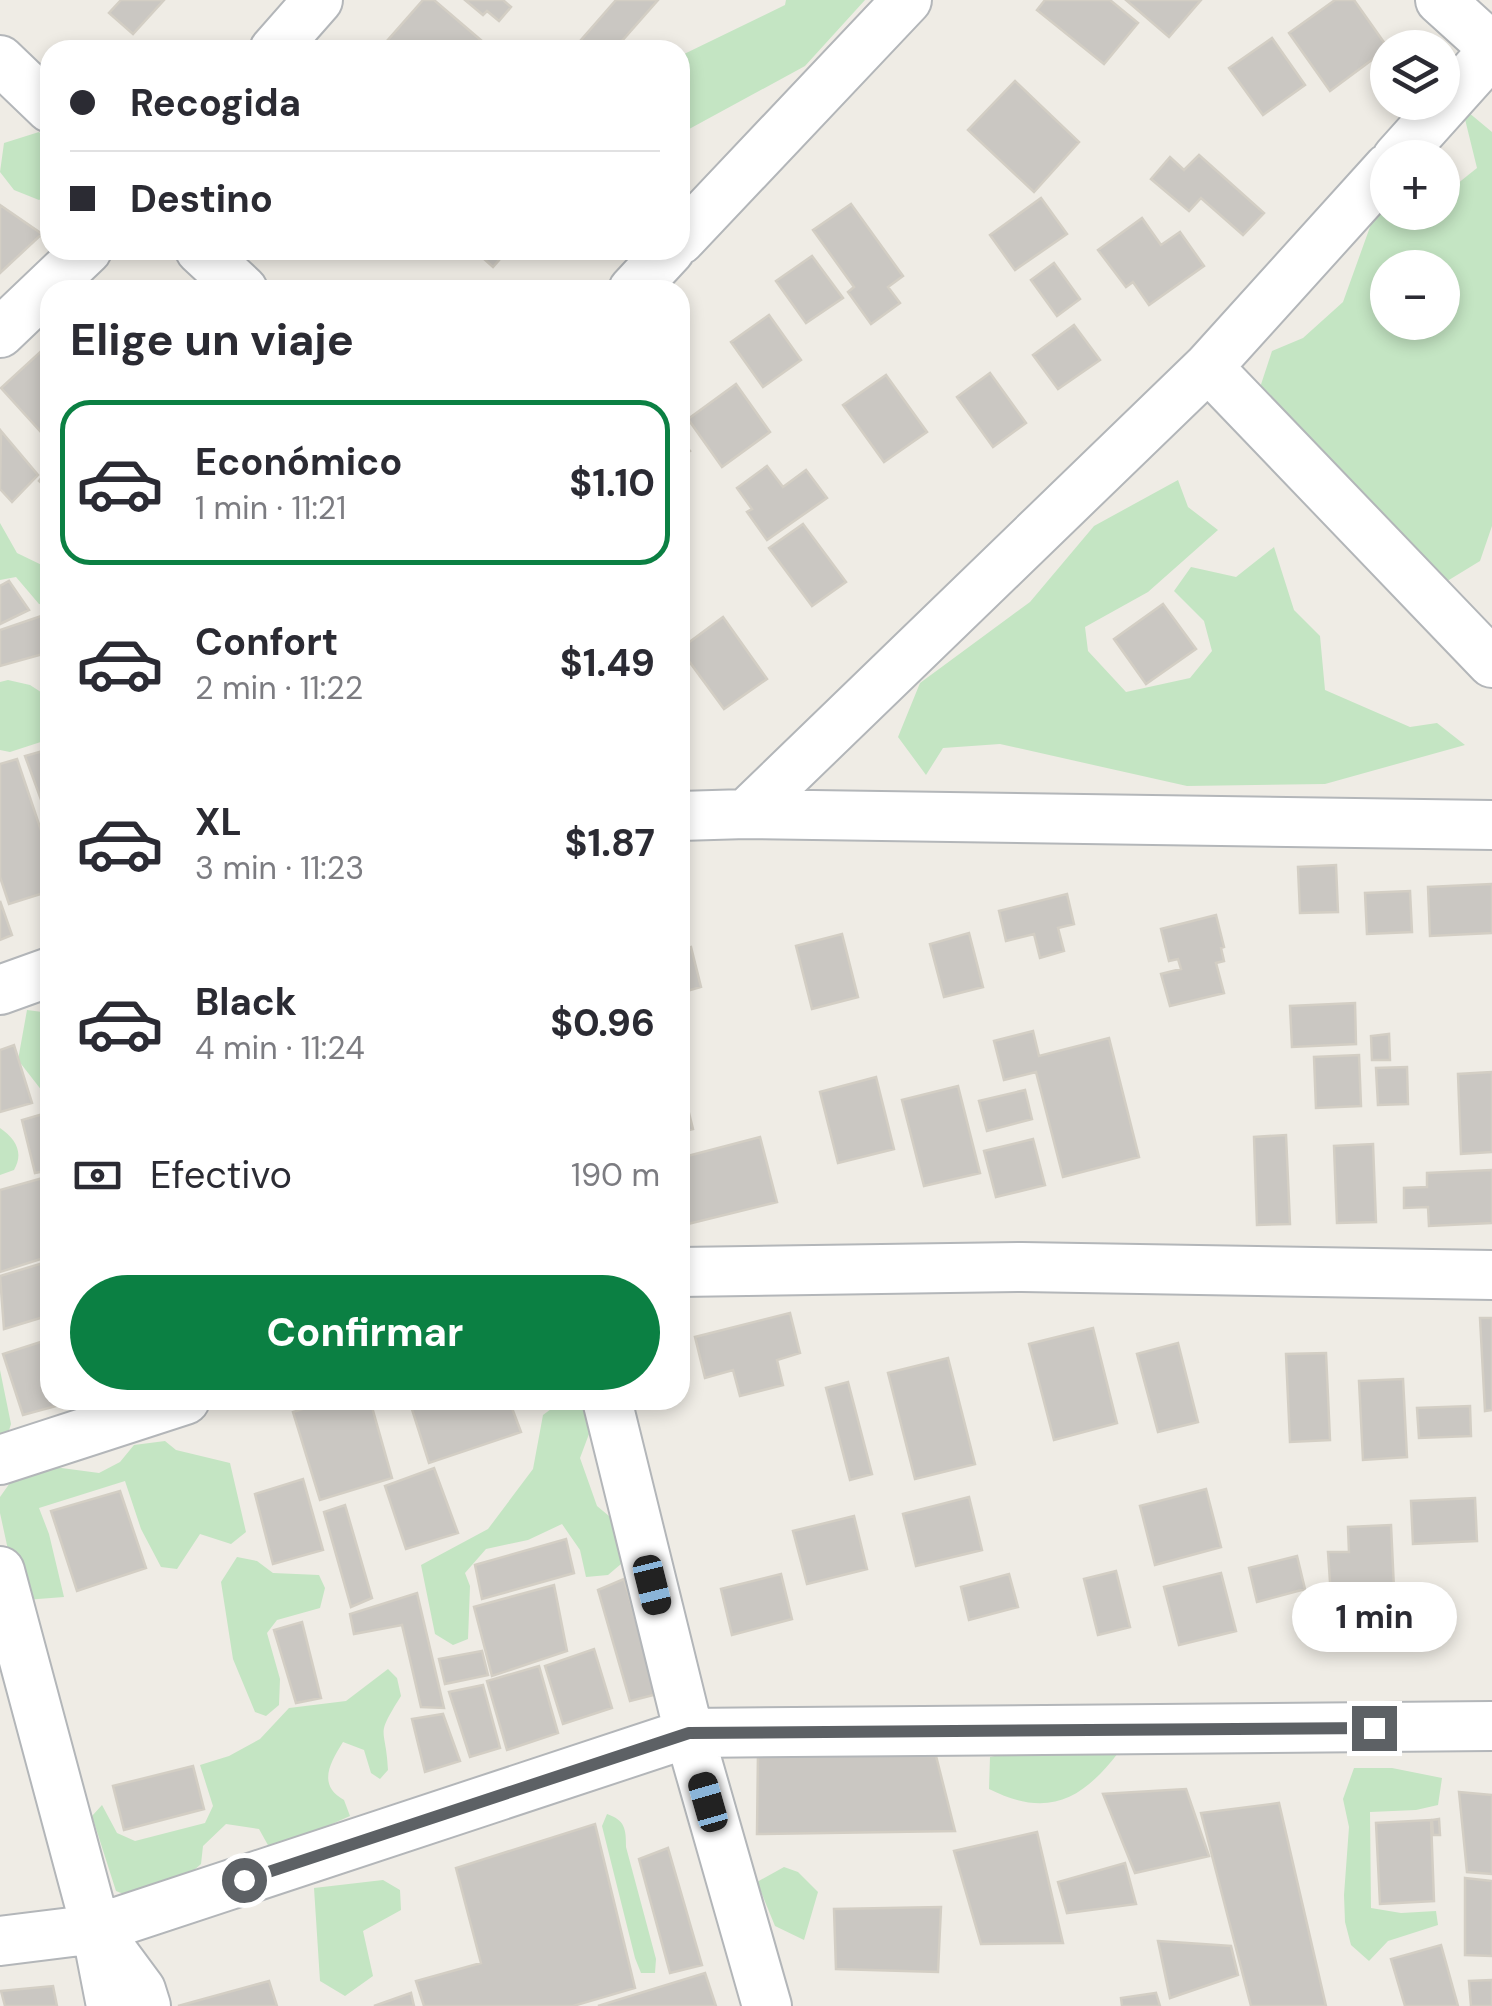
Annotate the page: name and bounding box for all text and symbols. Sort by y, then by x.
map controls [1370,30,1460,340]
button: layers [1370,30,1460,120]
text: Recogida [130,78,301,128]
button: + [1370,140,1460,230]
text: Destino [130,174,273,224]
button: − [1370,250,1460,340]
text: Elige un viaje [70,310,354,369]
text: Económico [195,437,402,487]
icon: car [75,438,165,528]
text: $1.10 [569,458,655,508]
text: 1 min · 11:21 [195,487,346,529]
text: Confort [195,617,338,667]
icon: car [75,618,165,708]
text: $1.49 [560,638,655,688]
text: 2 min · 11:22 [195,667,363,709]
text: XL [195,797,242,847]
icon: car [75,798,165,888]
text: $1.87 [565,818,655,868]
text: 3 min · 11:23 [195,847,364,889]
text: Black [195,977,297,1027]
icon: car [75,978,165,1068]
text: $0.96 [550,998,655,1048]
text: 4 min · 11:24 [195,1027,365,1069]
icon: cash [70,1148,125,1203]
text: Efectivo [150,1150,292,1200]
text: 190 m [571,1154,660,1196]
button: Confirmar [70,1275,660,1390]
car [630,1552,674,1618]
callout: 1 min [1292,1583,1456,1653]
text: 1 min [1336,1596,1413,1638]
route end [1352,1706,1397,1751]
car [685,1769,731,1835]
route start [222,1858,267,1903]

